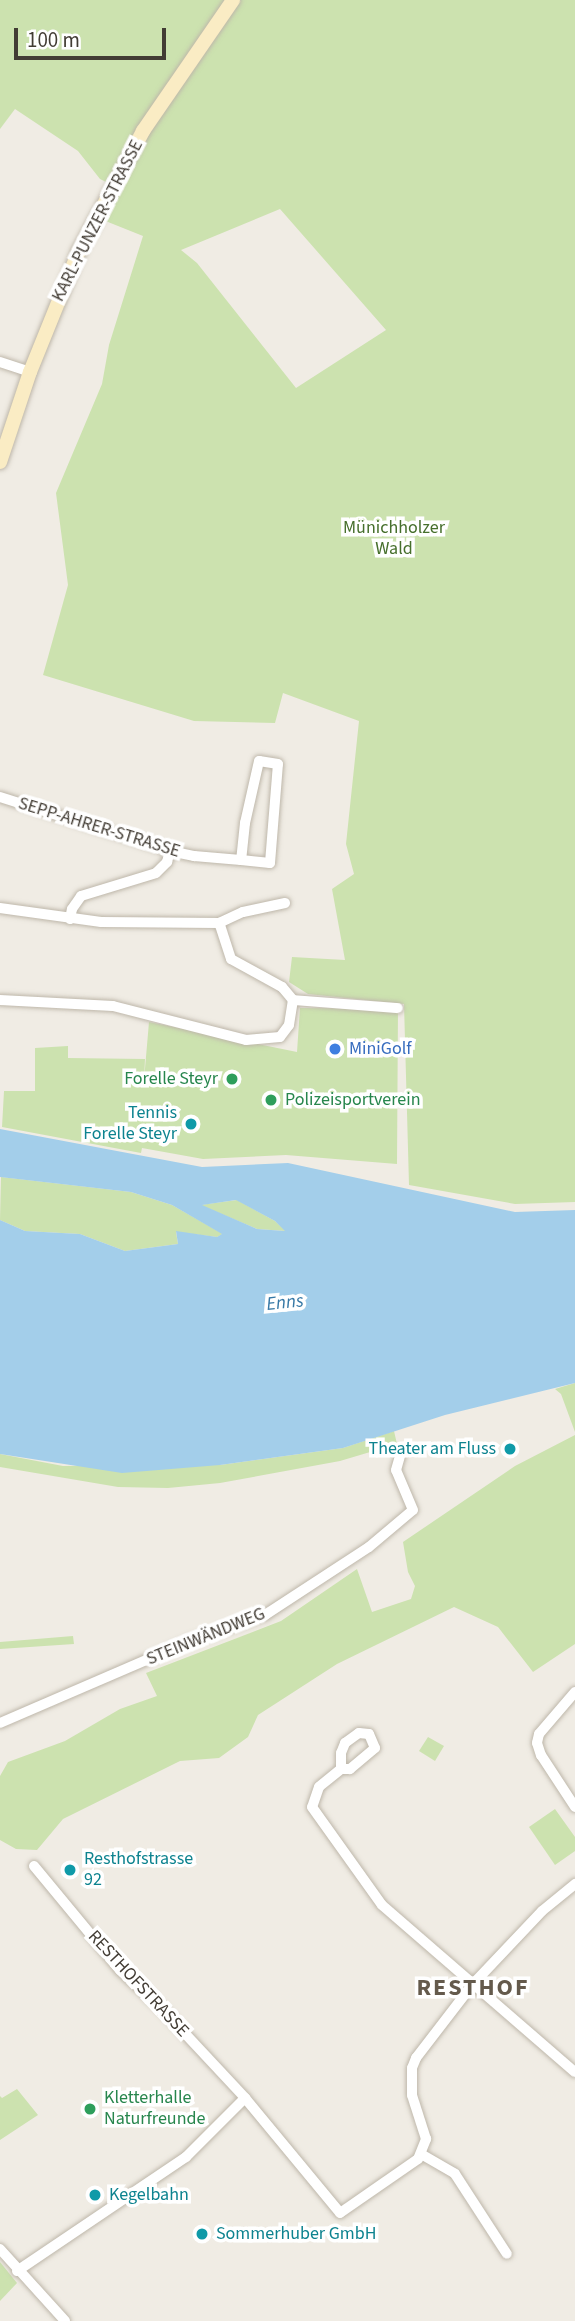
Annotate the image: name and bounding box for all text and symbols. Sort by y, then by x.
scale bar [18,14,170,58]
text: 100 m [27,25,80,55]
street label: KARL-PUNZER-STRASSE [48,137,148,305]
park label: Münichholzer Wald [343,518,445,560]
street label: SEPP-AHRER-STRASSE [16,793,182,863]
place label: MiniGolf [349,1038,411,1060]
marker: MiniGolf [327,1041,343,1057]
place label: Forelle Steyr [124,1068,218,1090]
marker: Forelle Steyr [224,1071,240,1087]
place label: Polizeisportverein [285,1089,421,1111]
marker: Polizeisportverein [263,1092,279,1108]
place label: Tennis Forelle Steyr [83,1103,177,1146]
marker: Tennis Forelle Steyr [183,1116,199,1132]
water label: Enns [265,1290,305,1316]
place label: Theater am Fluss [368,1438,496,1460]
marker: Theater am Fluss [502,1441,518,1457]
street label: STEINWÄNDWEG [144,1603,268,1671]
place label: Resthofstrasse 92 [84,1849,193,1892]
marker: Resthofstrasse 92 [62,1862,78,1878]
street label: RESTHOFSTRASSE [83,1926,193,2042]
district label: RESTHOF [417,1974,529,2002]
place label: Kletterhalle Naturfreunde [104,2088,205,2130]
marker: Kletterhalle Naturfreunde [82,2101,98,2117]
place label: Kegelbahn [109,2184,189,2206]
marker: Kegelbahn [87,2187,103,2203]
place label: Sommerhuber GmbH [216,2223,376,2245]
marker: Sommerhuber GmbH [194,2226,210,2242]

